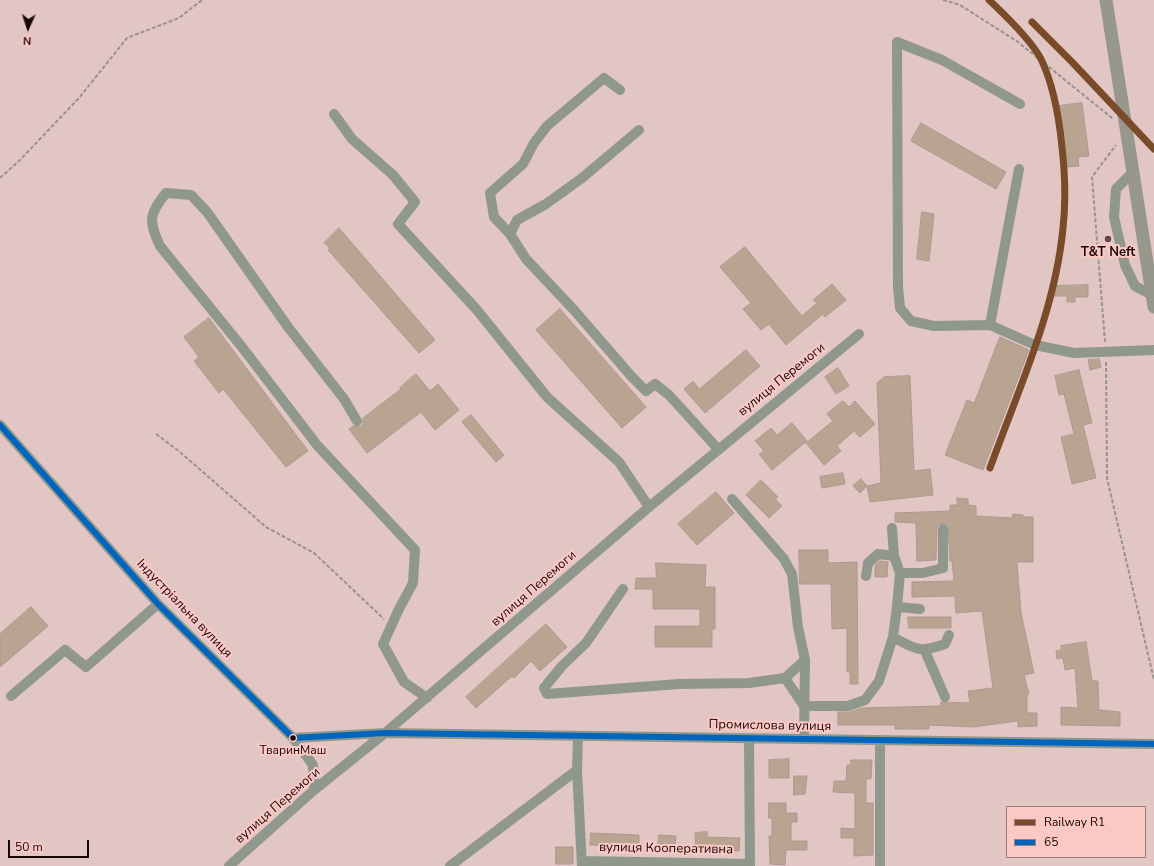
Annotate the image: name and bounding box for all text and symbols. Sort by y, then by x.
north arrow [8,8,48,48]
text: N [23,33,32,48]
marker: T&T Neft [1103,234,1113,244]
place label: T&T Neft [1081,245,1135,261]
street label: вулиця Перемоги [735,340,829,420]
street label: вулиця Перемоги [488,548,580,630]
street label: Індустріальна вулиця [133,556,235,662]
street label: Промислова вулиця [708,717,832,735]
marker: ТваринМаш [288,733,298,743]
place label: ТваринМаш [260,744,326,758]
street label: вулиця Перемоги [232,765,324,847]
legend [1006,806,1146,858]
text: Railway R1 [1044,814,1105,830]
scale bar [10,832,91,858]
text: 65 [1044,834,1058,850]
text: 50 m [15,839,43,855]
street label: вулиця Кооперативна [599,840,733,858]

